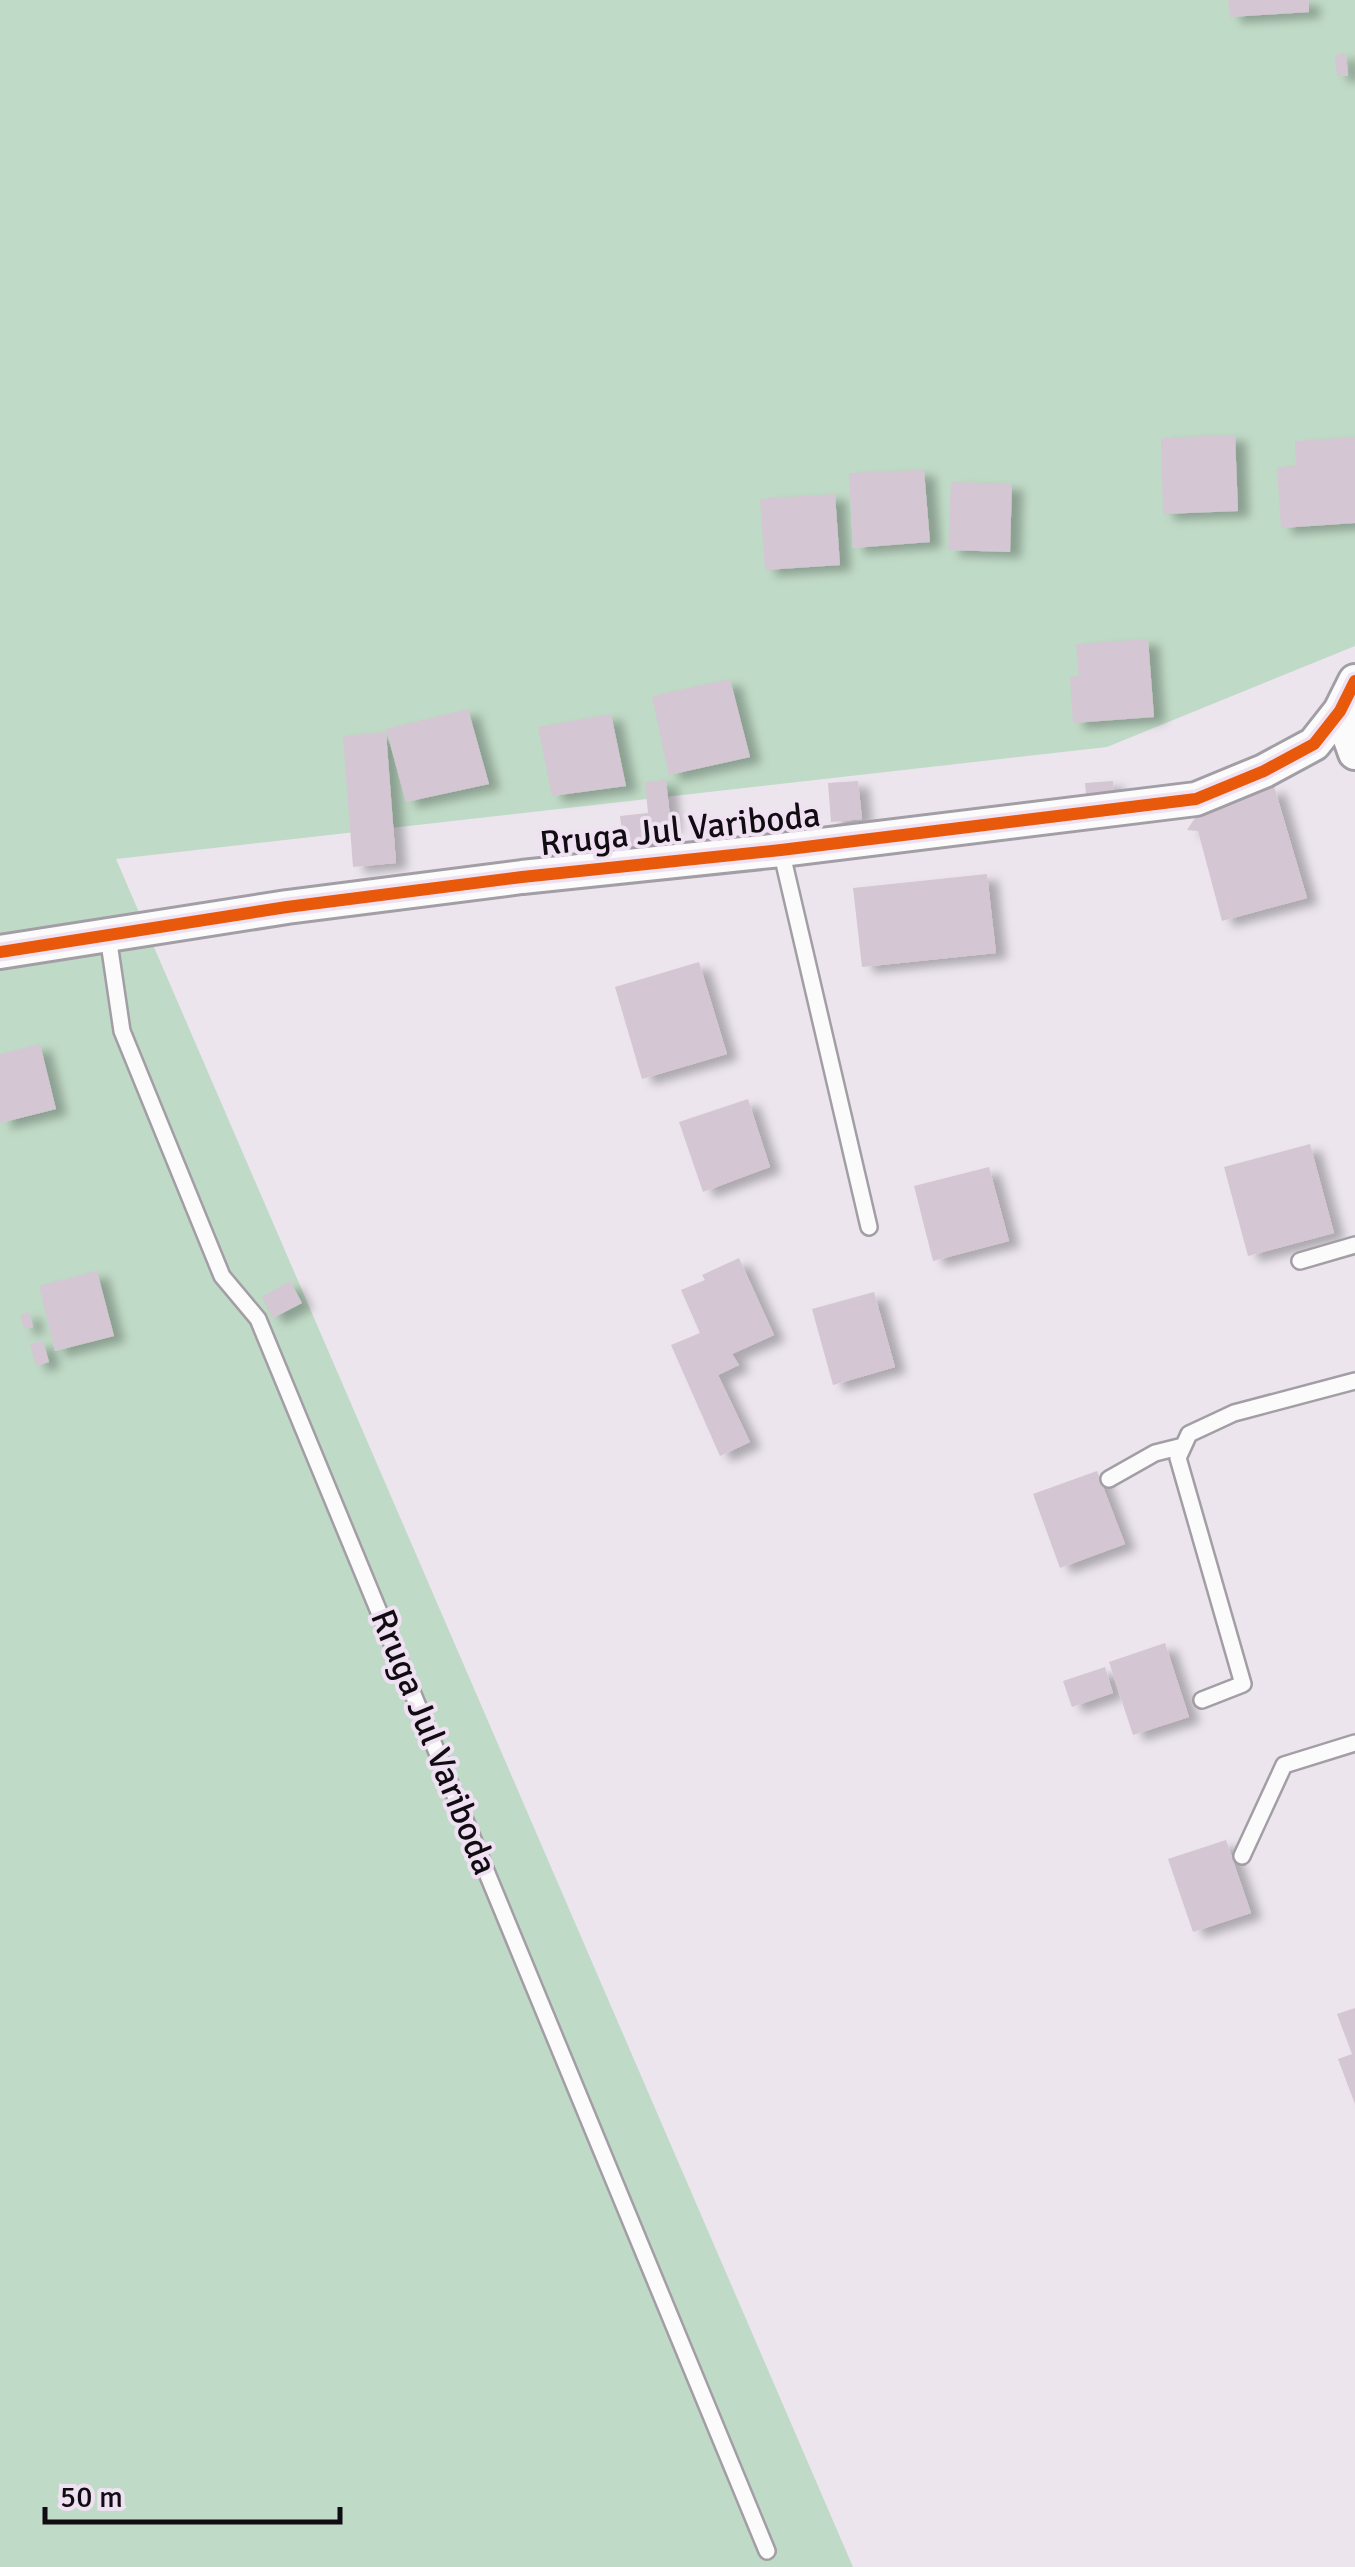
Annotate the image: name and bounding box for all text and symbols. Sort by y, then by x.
street label: Rruga Jul Variboda [537,793,823,865]
street label: Rruga Jul Variboda [361,1603,507,1881]
scale bar [45,2462,340,2524]
text: 50 m [60,2479,123,2516]

